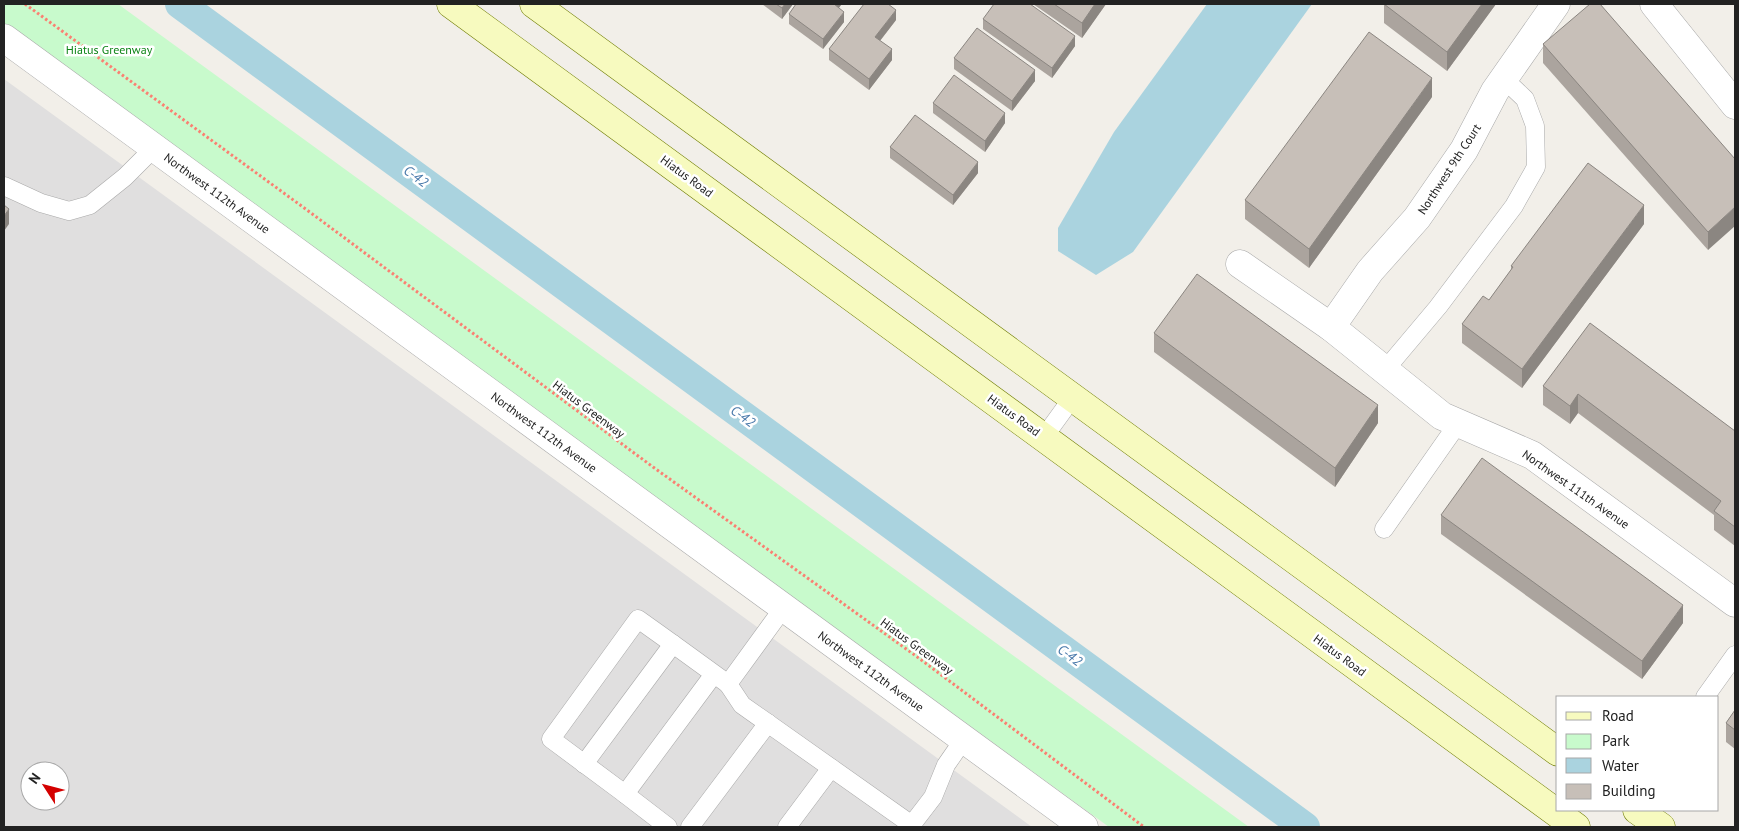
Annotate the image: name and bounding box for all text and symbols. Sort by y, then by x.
park label: Hiatus Greenway [66,42,153,57]
street label: Northwest 9th Court [1414,121,1484,217]
street label: Northwest 112th Avenue [161,150,273,236]
street label: Hiatus Road [658,152,716,200]
water label: C-42 [400,161,432,191]
street label: Hiatus Greenway [550,377,628,441]
street label: Northwest 112th Avenue [488,389,600,475]
street label: Hiatus Road [985,391,1043,439]
water label: C-42 [727,401,759,431]
street label: Northwest 111th Avenue [1520,446,1632,532]
street label: Hiatus Greenway [878,615,957,678]
street label: Northwest 112th Avenue [815,628,927,714]
street label: Hiatus Road [1311,631,1369,679]
water label: C-42 [1054,640,1086,670]
legend [1556,696,1719,811]
text: Road [1602,706,1634,725]
text: Park [1602,731,1630,750]
text: Water [1602,756,1639,775]
north arrow [20,761,70,811]
text: N [24,769,44,787]
text: Building [1602,781,1656,800]

